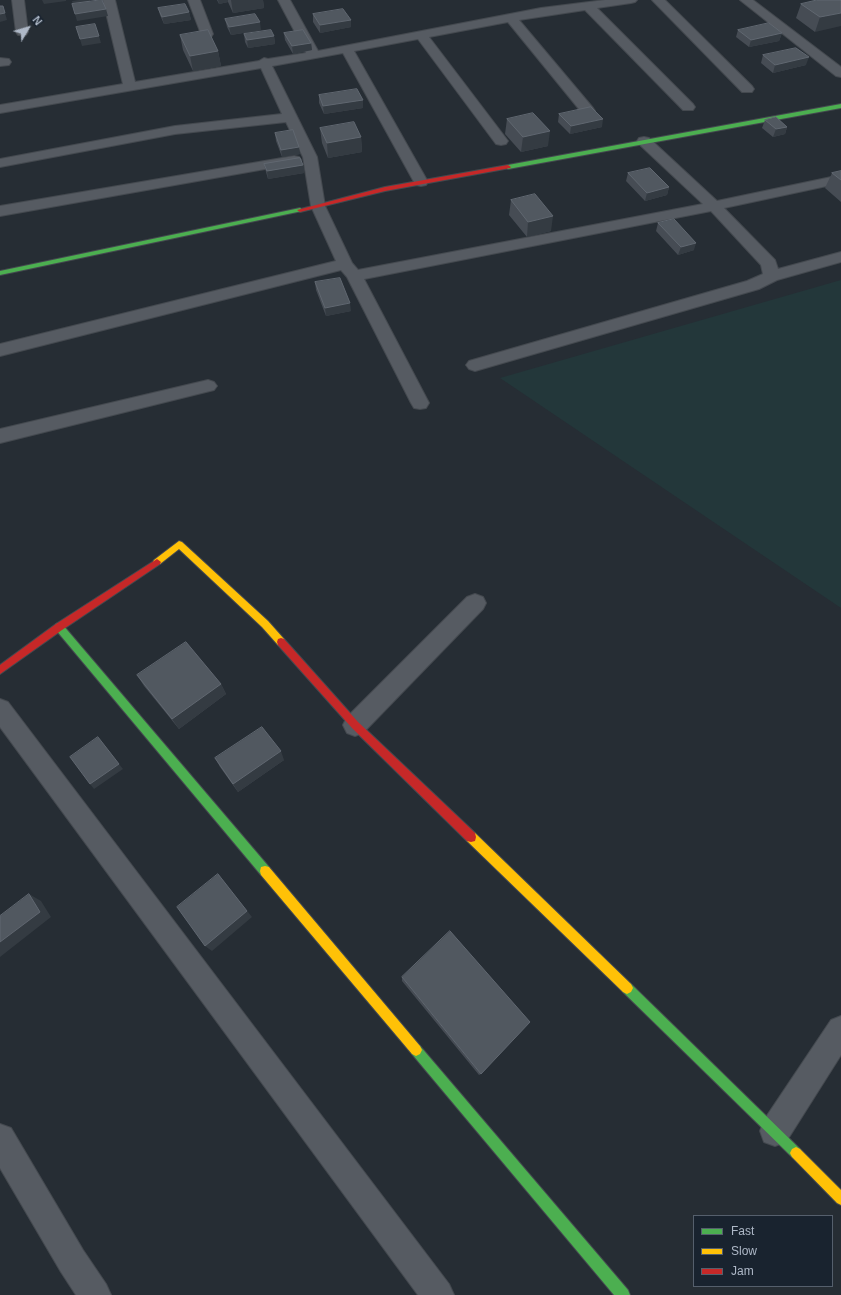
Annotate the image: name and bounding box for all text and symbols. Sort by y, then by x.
north arrow [8,8,48,48]
text: N [30,14,45,27]
legend [693,1215,833,1287]
text: Fast [731,1224,754,1238]
text: Slow [731,1244,757,1258]
text: Jam [731,1264,754,1278]

